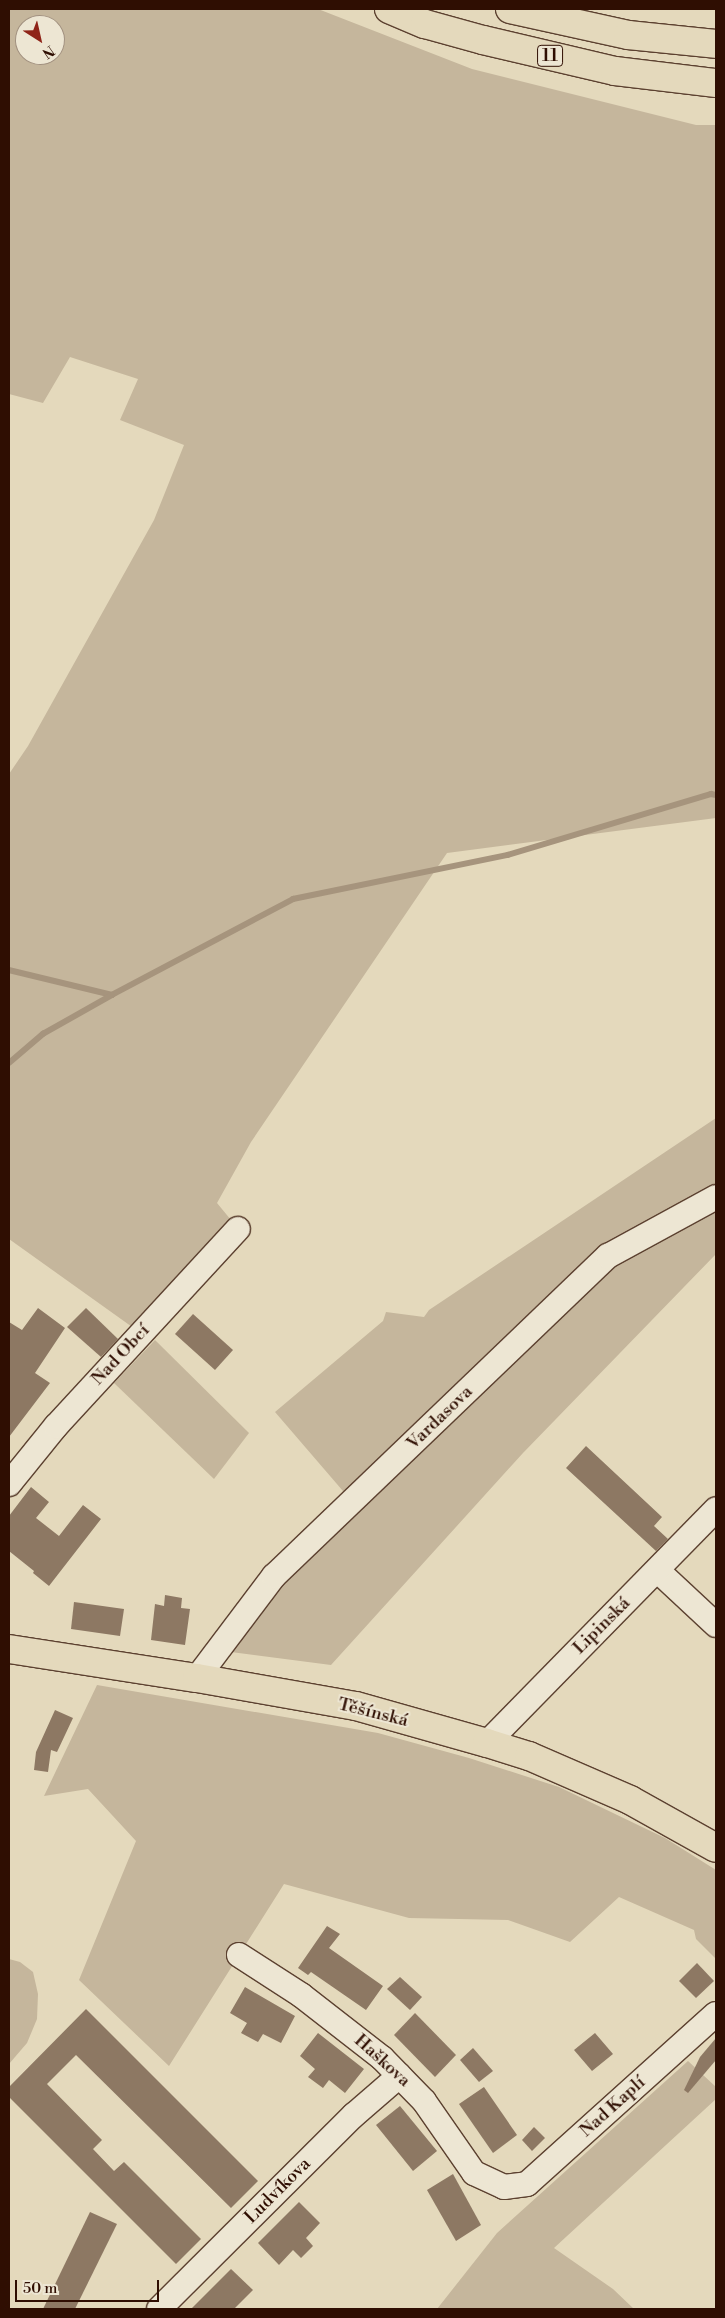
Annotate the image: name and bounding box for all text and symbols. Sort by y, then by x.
north arrow [15,15,65,65]
text: N [38,41,58,62]
road number: 11 [536,42,564,70]
street label: Nad Obcí [87,1320,155,1390]
street label: Vardasova [403,1381,477,1455]
street label: Lipinská [569,1593,635,1659]
street label: Těšínská [336,1694,410,1732]
street label: Haškova [349,2030,415,2092]
street label: Nad Kaplí [576,2072,650,2142]
street label: Ludvíkova [241,2154,315,2228]
scale bar [18,2270,161,2302]
text: 50 m [23,2279,57,2298]

